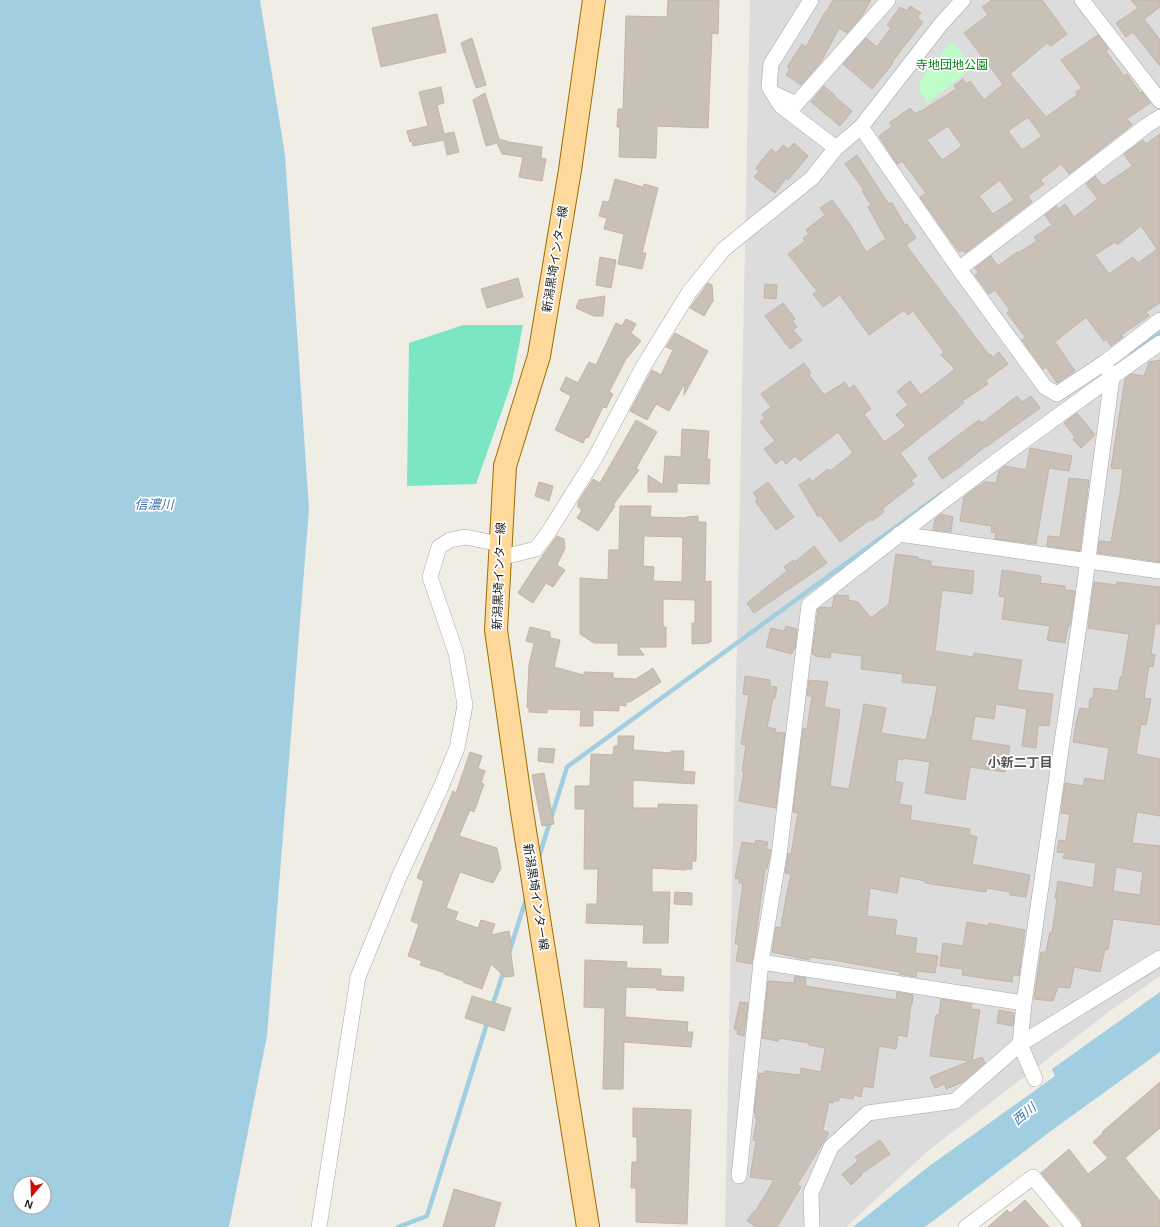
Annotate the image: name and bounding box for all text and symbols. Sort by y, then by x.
park label: 寺地団地公園 [916,58,988,72]
street label: 新潟黒埼インター線 [540,205,570,313]
water label: 信濃川 [134,497,175,512]
street label: 新潟黒埼インター線 [490,522,508,630]
district label: 小新二丁目 [987,755,1053,770]
street label: 新潟黒埼インター線 [521,843,551,951]
water label: 西川 [1009,1099,1040,1128]
north arrow [12,1175,52,1215]
text: N [23,1197,34,1211]

